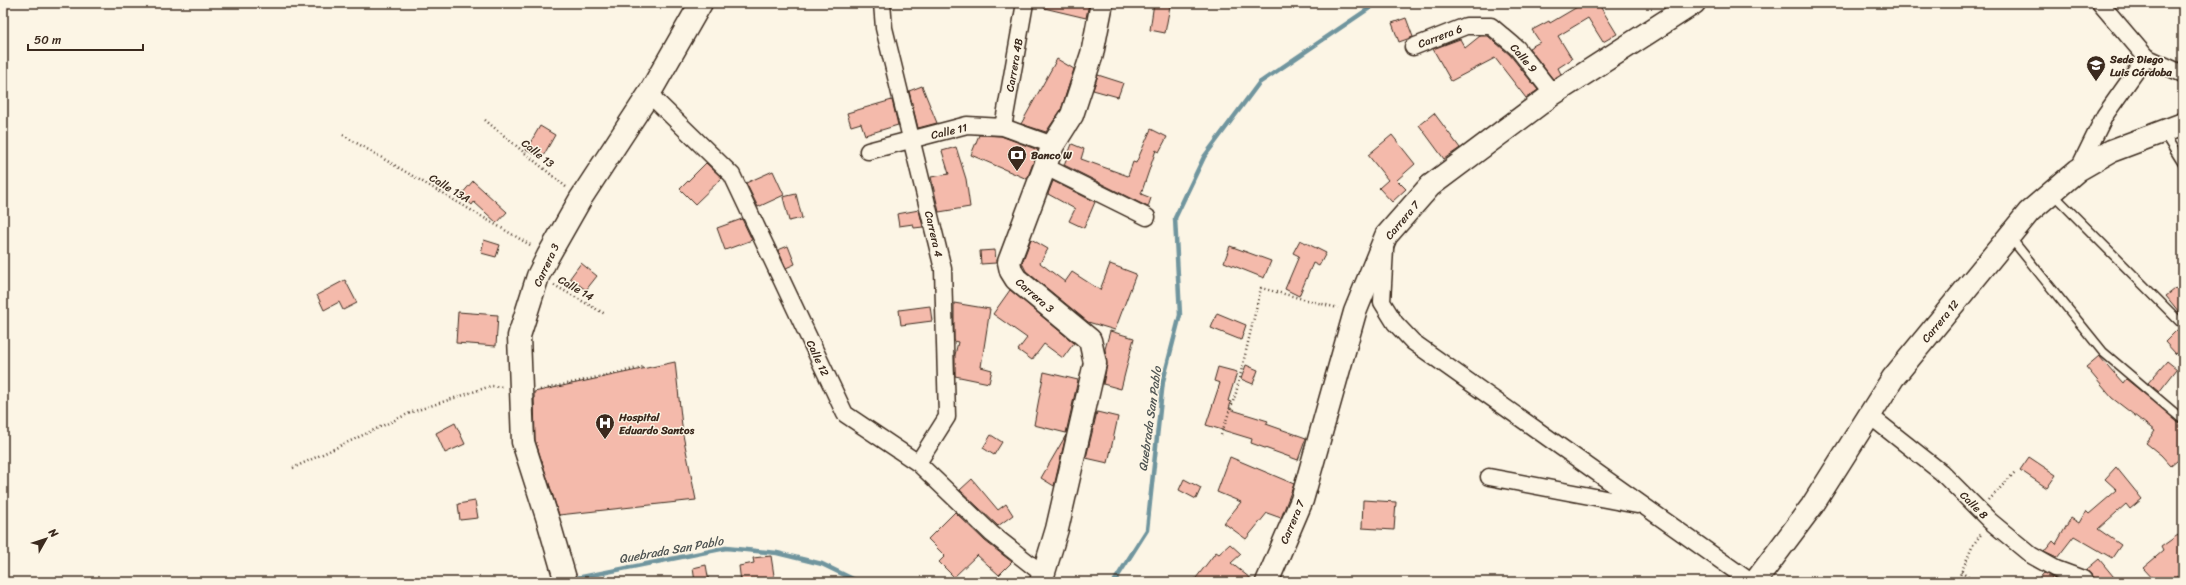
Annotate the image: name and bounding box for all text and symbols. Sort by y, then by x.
street label: Carrera 6 [1415,19,1465,54]
scale bar [28,26,143,52]
text: 50 m [34,29,61,51]
street label: Carrera 4B [1000,37,1029,93]
street label: Calle 9 [1505,39,1542,78]
place label: Sede Diego Luis Córdoba [2109,50,2172,82]
school or university icon: Sede Diego Luis Córdoba [2085,54,2107,82]
street label: Calle 11 [929,118,969,145]
street label: Calle 13 [517,134,558,173]
bank icon: Banco W [1006,144,1028,172]
place label: Banco W [1031,146,1072,165]
street label: Calle 13A [425,169,474,208]
street label: Carrera 7 [1380,196,1425,244]
street label: Carrera 4 [919,209,948,259]
street label: Carrera 3 [528,240,565,290]
street label: Calle 14 [554,271,597,306]
street label: Carrera 3 [1011,273,1058,318]
street label: Carrera 12 [1917,295,1964,347]
street label: Calle 12 [801,337,835,380]
water label: Quebrada San Pablo [1132,364,1168,473]
place label: Hospital Eduardo Santos [618,408,695,440]
hospital icon: Hospital Eduardo Santos [594,412,616,440]
street label: Calle 8 [1955,487,1993,524]
street label: Carrera 7 [1275,497,1311,547]
north arrow [26,519,66,559]
text: N [43,523,63,542]
water label: Quebrada San Pablo [617,530,726,570]

